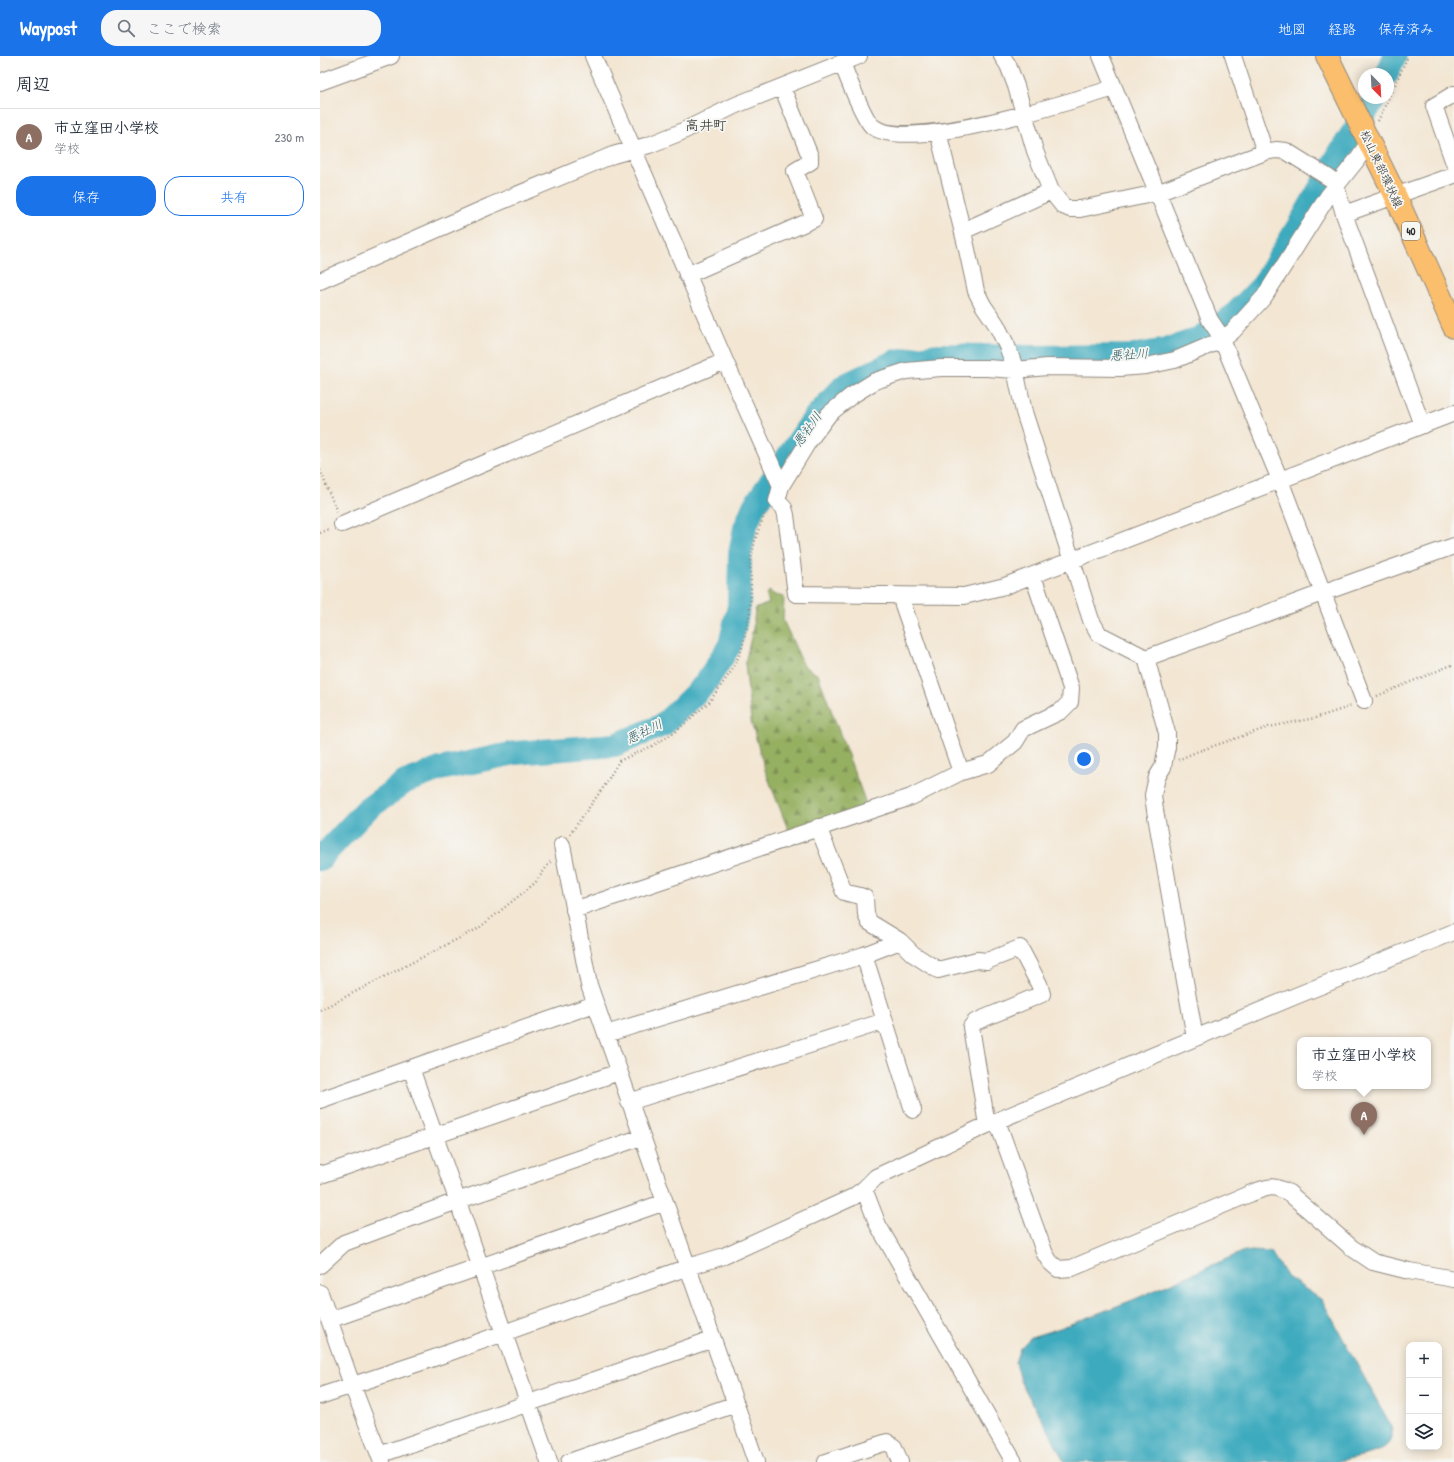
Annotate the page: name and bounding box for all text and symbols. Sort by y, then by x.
search box [101,10,381,46]
text: Waypost [20,15,77,41]
icon: search [115,17,137,39]
text: ここで検索 [147,18,222,39]
text: 地図 [1278,19,1306,38]
text: 経路 [1328,19,1356,38]
text: 保存済み [1378,19,1434,38]
north arrow [1358,68,1394,104]
text: 周辺 [16,72,50,95]
district label: 高井町 [685,115,727,134]
text: 市立窪田小学校 [54,117,159,138]
street label: 松山東部環状線 [1357,127,1407,211]
text: A [26,128,32,146]
text: 230 m [274,128,304,146]
text: 学校 [54,139,80,157]
button: 保存 [16,176,156,216]
button: 共有 [164,176,304,216]
road number: 40 [1402,222,1420,240]
water label: 悪社川 [1109,344,1149,364]
water label: 悪社川 [788,408,826,450]
water label: 悪社川 [623,714,665,748]
your location [1074,749,1094,769]
popup [1297,1037,1431,1089]
text: 市立窪田小学校 [1311,1044,1417,1065]
text: 学校 [1311,1066,1338,1084]
pin: A [1351,1102,1377,1135]
map controls [1406,1342,1442,1450]
button: + [1406,1342,1442,1378]
button: − [1406,1378,1442,1414]
button: layers [1406,1414,1442,1450]

